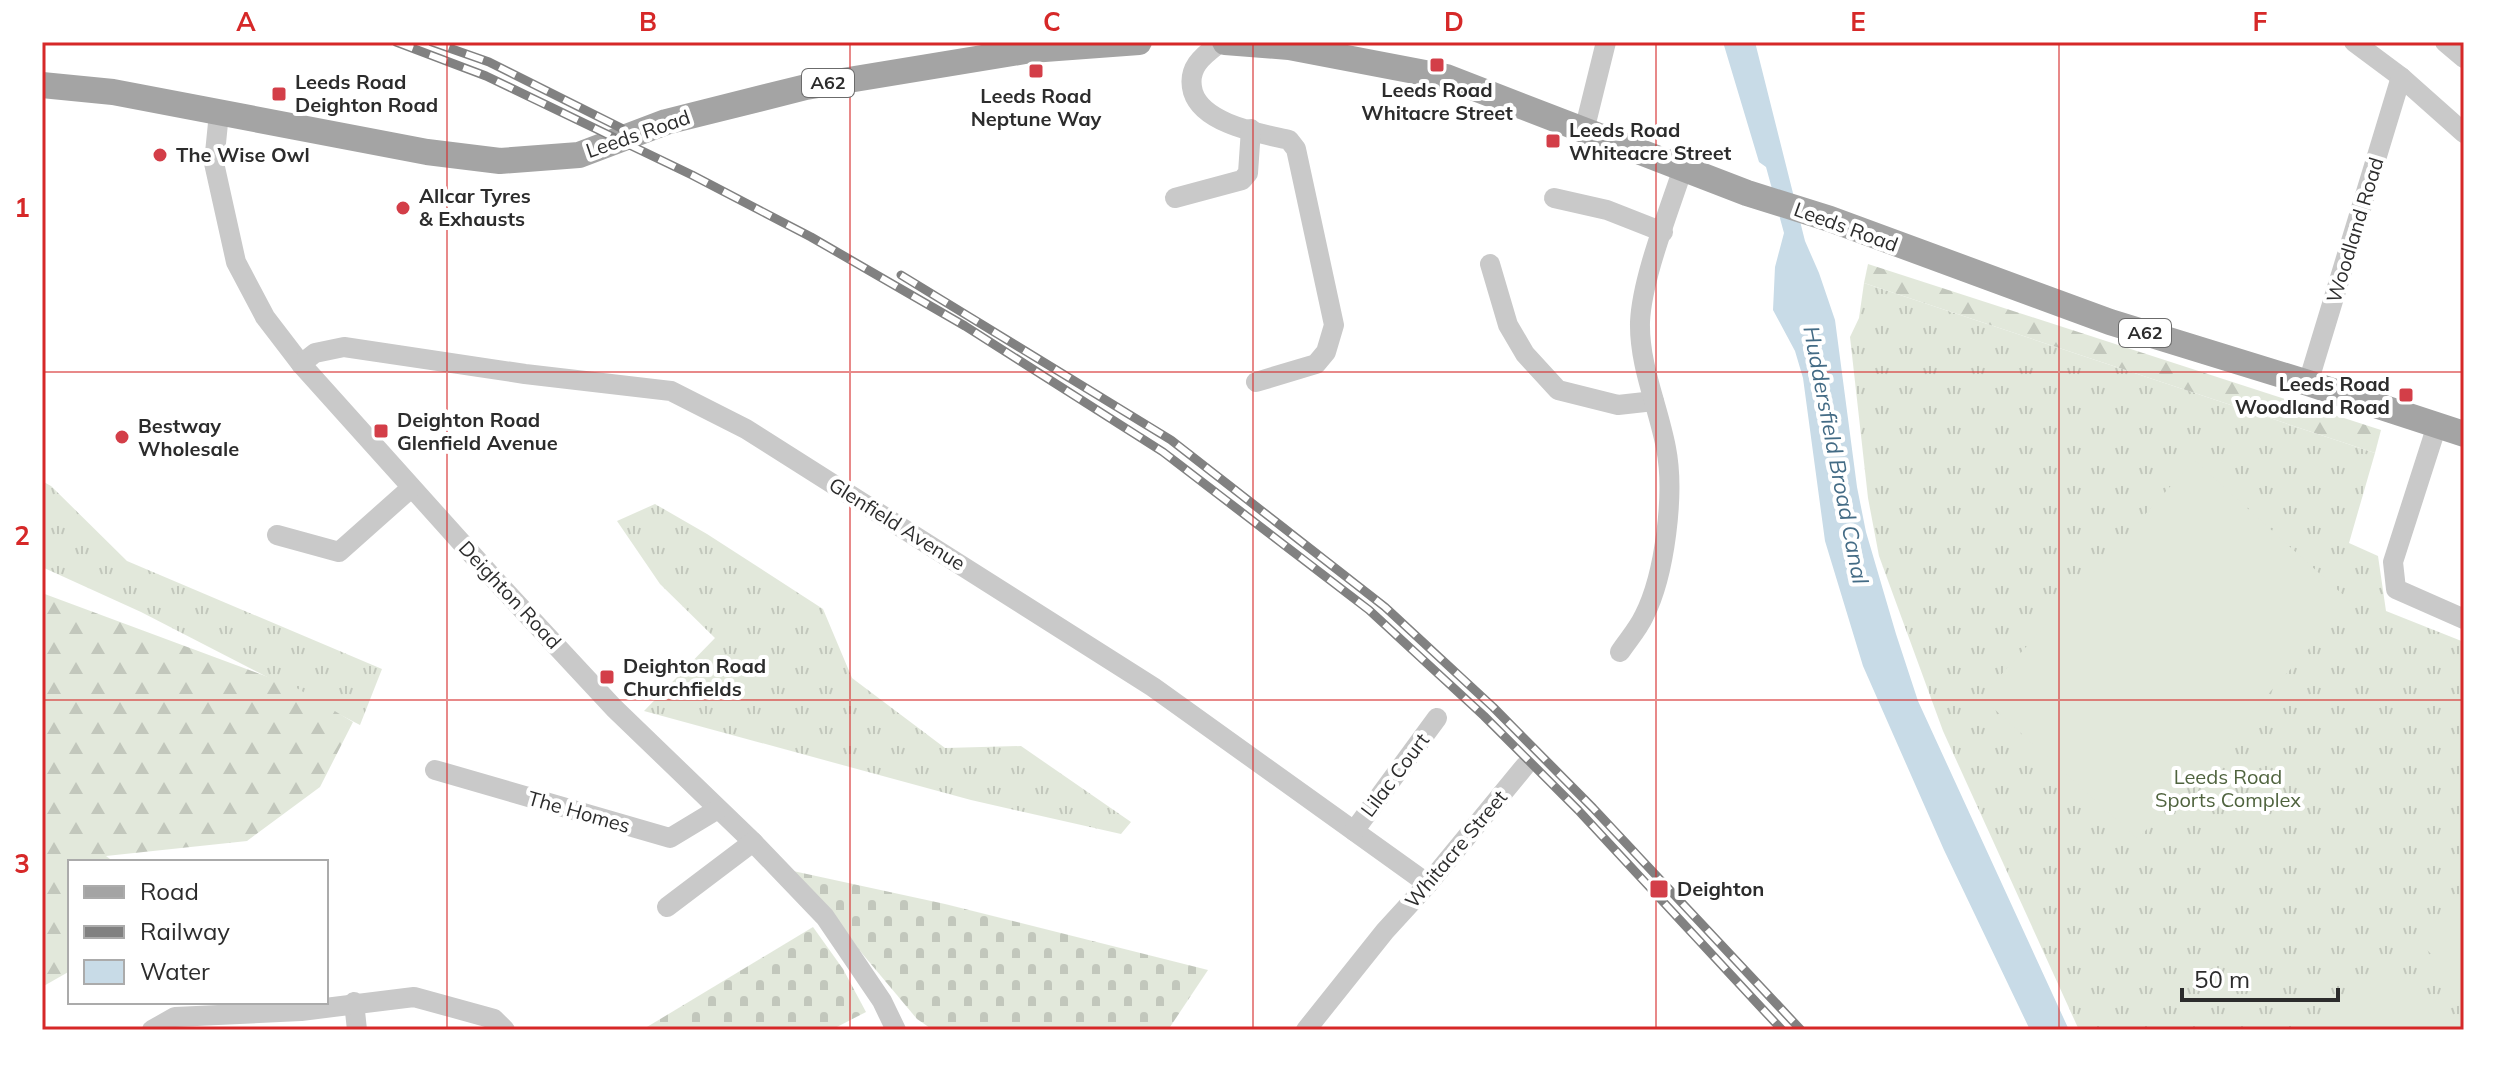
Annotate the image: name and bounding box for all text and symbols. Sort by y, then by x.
text: A [236,5,256,38]
text: B [639,5,657,38]
text: C [1043,5,1061,38]
text: D [1444,5,1464,38]
text: E [1850,5,1866,38]
text: F [2253,5,2268,38]
marker: Leeds Road Whitacre Street [1428,56,1446,74]
marker: Leeds Road Neptune Way [1027,62,1045,80]
place label: Leeds Road Deighton Road [295,69,438,117]
road number: A62 [802,69,854,97]
place label: Leeds Road Whitacre Street [1361,77,1513,125]
place label: Leeds Road Neptune Way [971,83,1102,131]
marker: Leeds Road Deighton Road [270,85,288,103]
street label: Leeds Road [582,104,693,163]
place label: Leeds Road Whiteacre Street [1569,117,1732,165]
marker: Leeds Road Whiteacre Street [1544,132,1562,150]
place label: The Wise Owl [176,142,310,167]
marker: The Wise Owl [151,146,169,164]
street label: Woodland Road [2321,154,2388,306]
place label: Allcar Tyres & Exhausts [419,183,531,231]
text: 1 [14,191,30,224]
street label: Leeds Road [1791,196,1902,257]
marker: Allcar Tyres & Exhausts [394,199,412,217]
road number: A62 [2119,319,2171,347]
water label: Huddersfield Broad Canal [1797,324,1875,587]
place label: Leeds Road Woodland Road [2235,371,2390,419]
marker: Leeds Road Woodland Road [2397,386,2415,404]
place label: Deighton Road Glenfield Avenue [397,407,558,455]
place label: Bestway Wholesale [138,413,239,461]
marker: Deighton Road Glenfield Avenue [372,422,390,440]
marker: Bestway Wholesale [113,428,131,446]
street label: Glenfield Avenue [824,472,970,576]
text: 2 [14,519,30,552]
street label: Deighton Road [454,535,567,654]
place label: Deighton Road Churchfields [623,653,766,701]
marker: Deighton Road Churchfields [598,668,616,686]
street label: Lilac Court [1355,728,1434,821]
park label: Leeds Road Sports Complex [2155,764,2301,812]
street label: The Homes [525,785,633,838]
street label: Whitacre Street [1399,785,1512,913]
text: 3 [14,847,30,880]
legend [68,860,328,1004]
text: Road [140,876,199,906]
place label: Deighton [1677,876,1764,901]
marker: Deighton [1648,878,1670,900]
text: Railway [140,916,230,946]
scale bar [2182,952,2338,1002]
text: Water [140,956,210,986]
text: 50 m [2194,964,2250,994]

